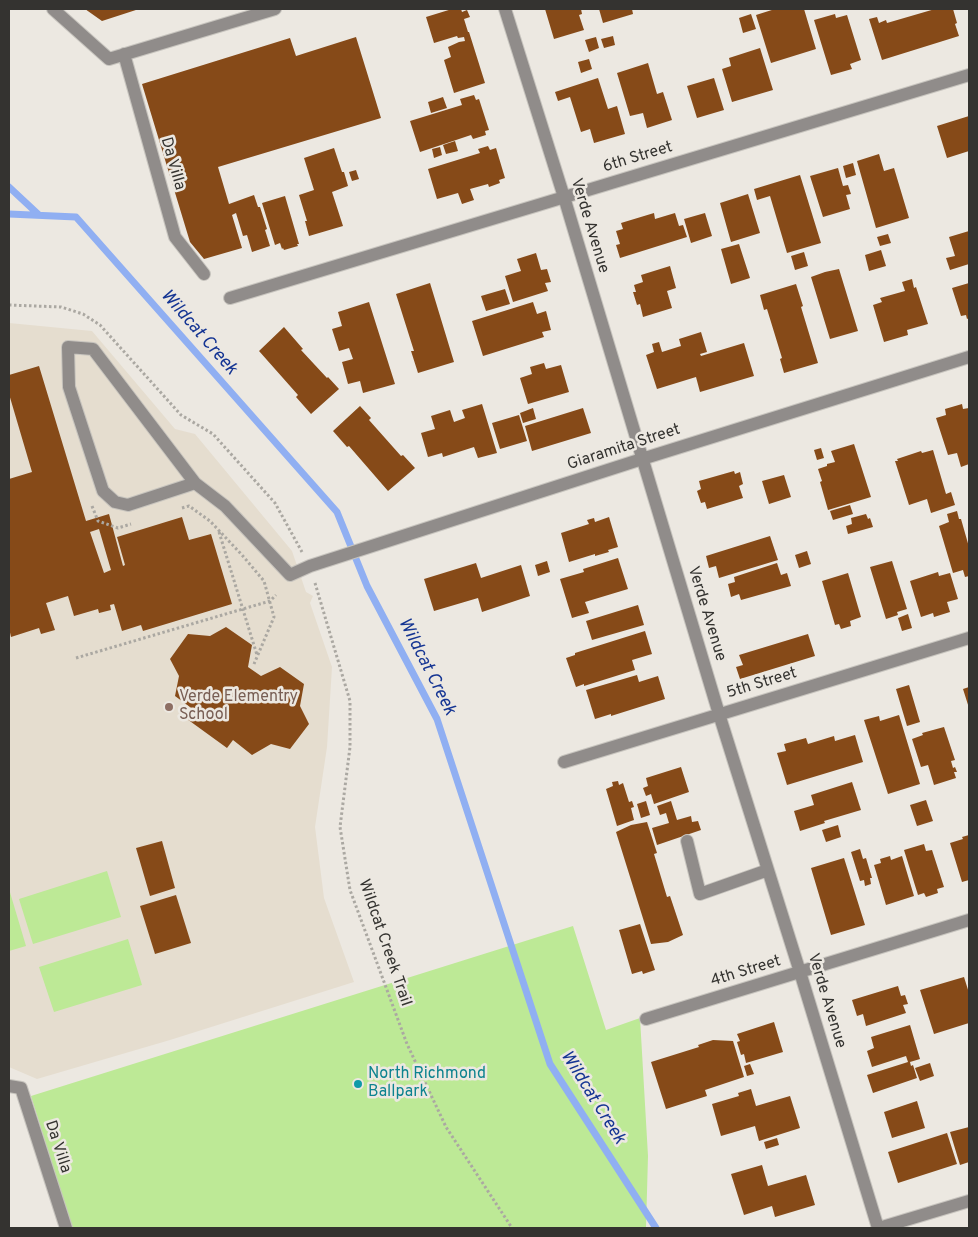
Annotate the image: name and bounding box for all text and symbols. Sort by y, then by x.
street label: Da Villa [155,135,189,193]
street label: 6th Street [601,138,675,178]
street label: Verde Avenue [565,176,613,276]
water label: Wildcat Creek [155,286,241,380]
street label: Giaramita Street [565,421,683,475]
street label: Verde Avenue [682,564,730,664]
water label: Wildcat Creek [392,615,460,719]
street label: 5th Street [725,664,799,704]
place label: Verde Elementry School [179,688,298,726]
marker: Verde Elementry School [163,701,175,713]
street label: Wildcat Creek Trail [353,877,415,1009]
street label: Verde Avenue [802,951,850,1051]
street label: 4th Street [709,952,783,992]
water label: Wildcat Creek [555,1047,629,1149]
place label: North Richmond Ballpark [368,1065,486,1103]
marker: North Richmond Ballpark [352,1078,364,1090]
street label: Da Villa [40,1118,74,1176]

